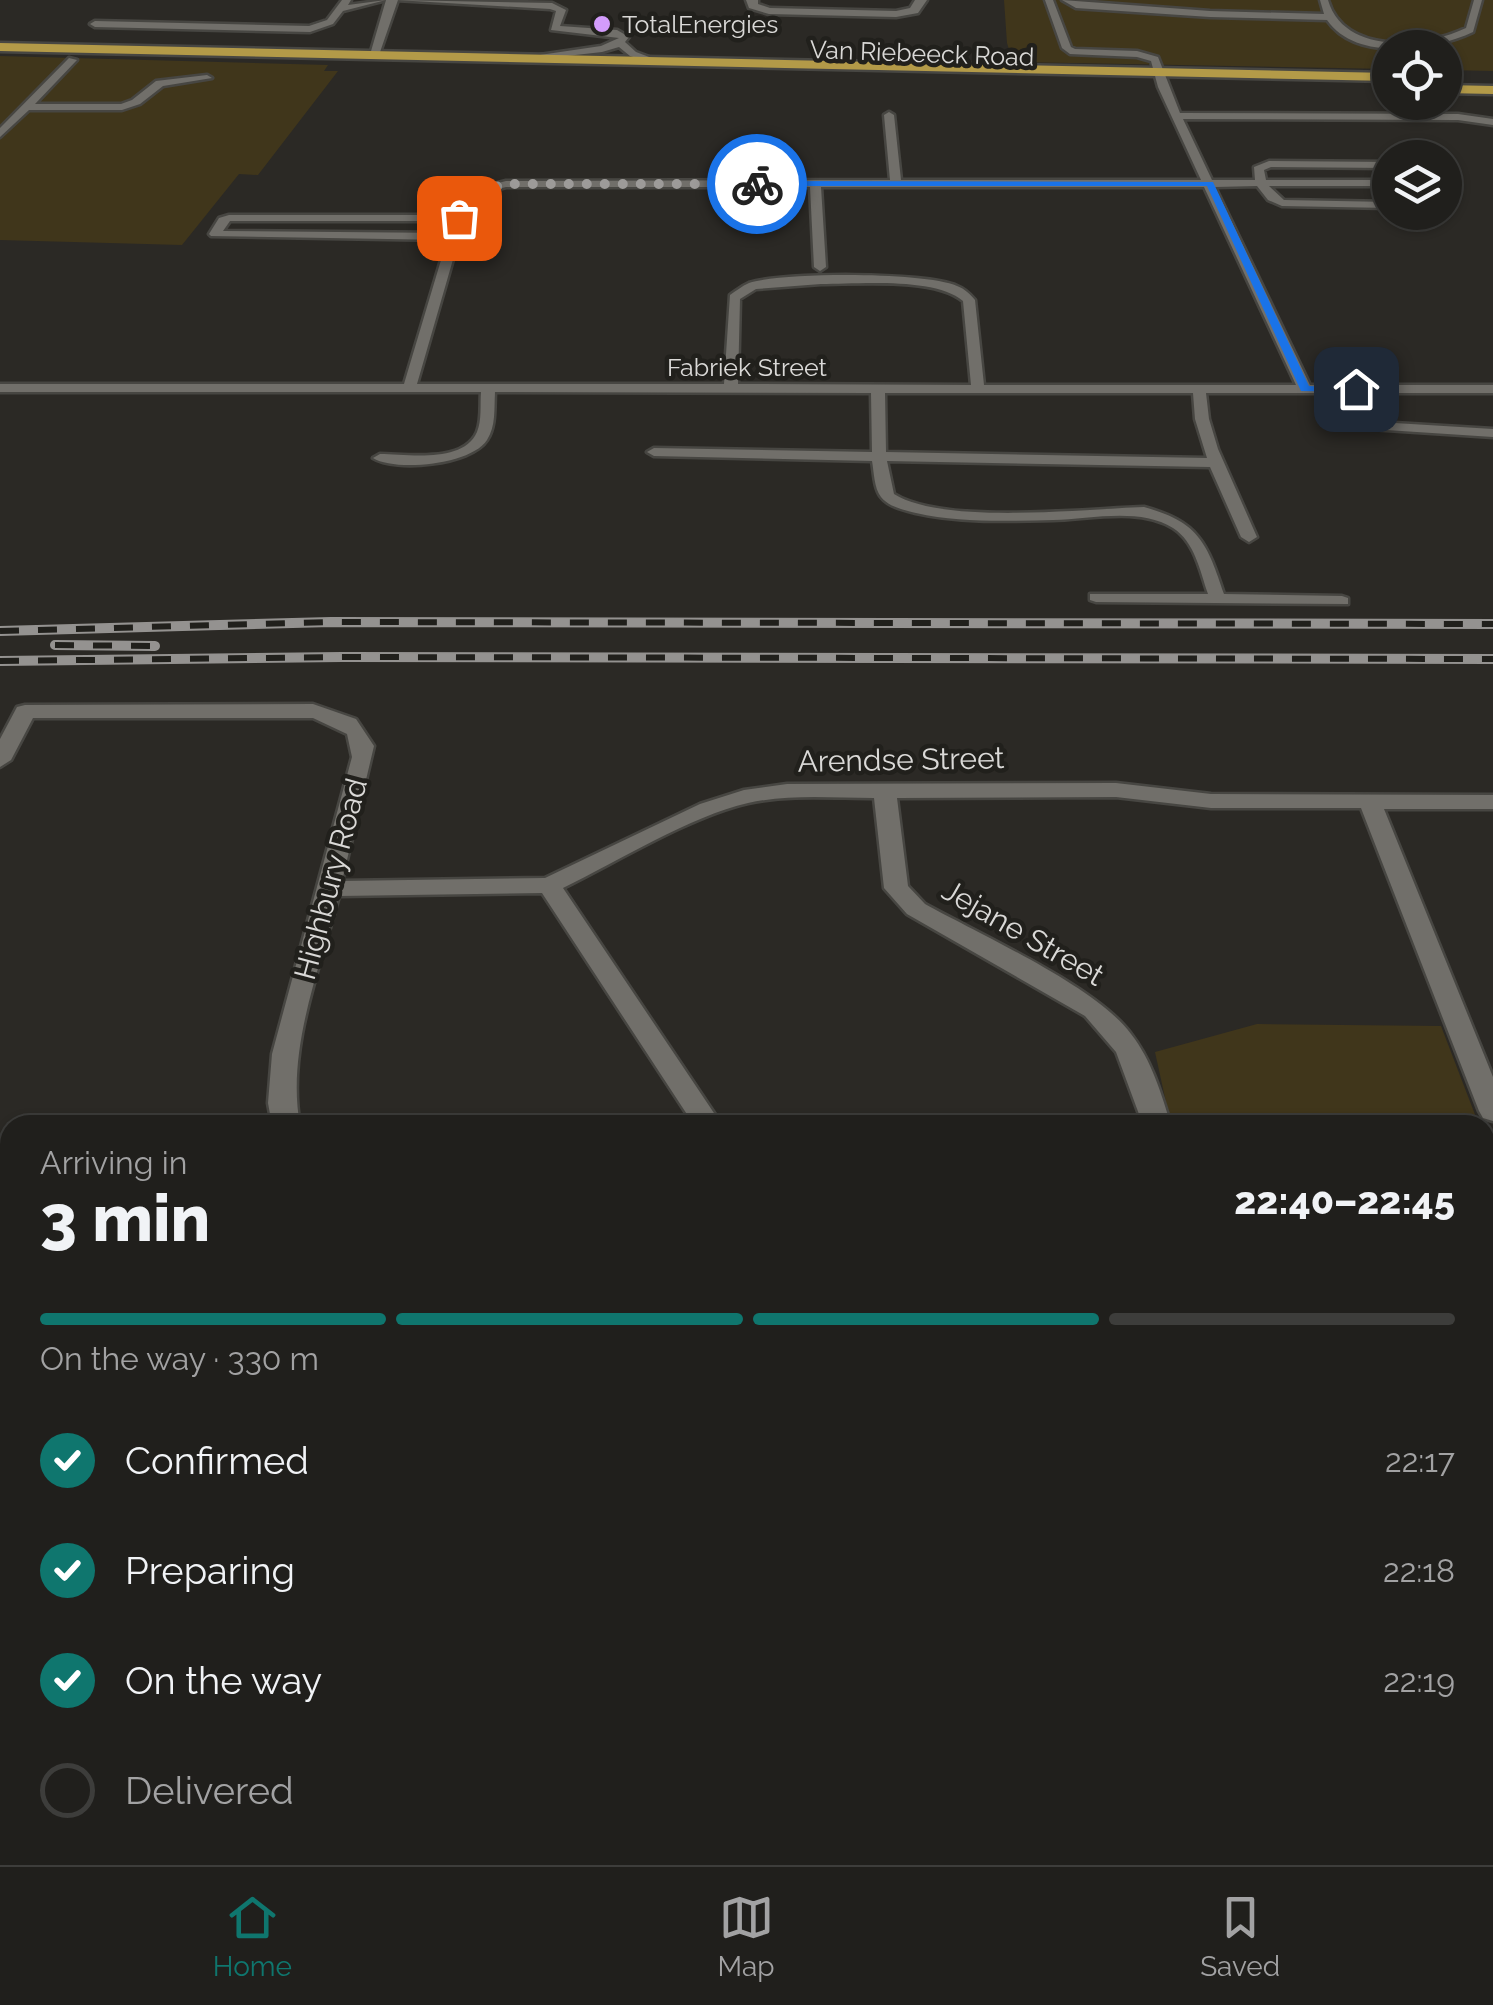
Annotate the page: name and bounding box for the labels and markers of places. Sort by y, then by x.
place label: TotalEnergies [622,9,778,39]
marker: TotalEnergies [591,13,613,35]
pin [417,176,502,261]
pin [1314,347,1399,432]

